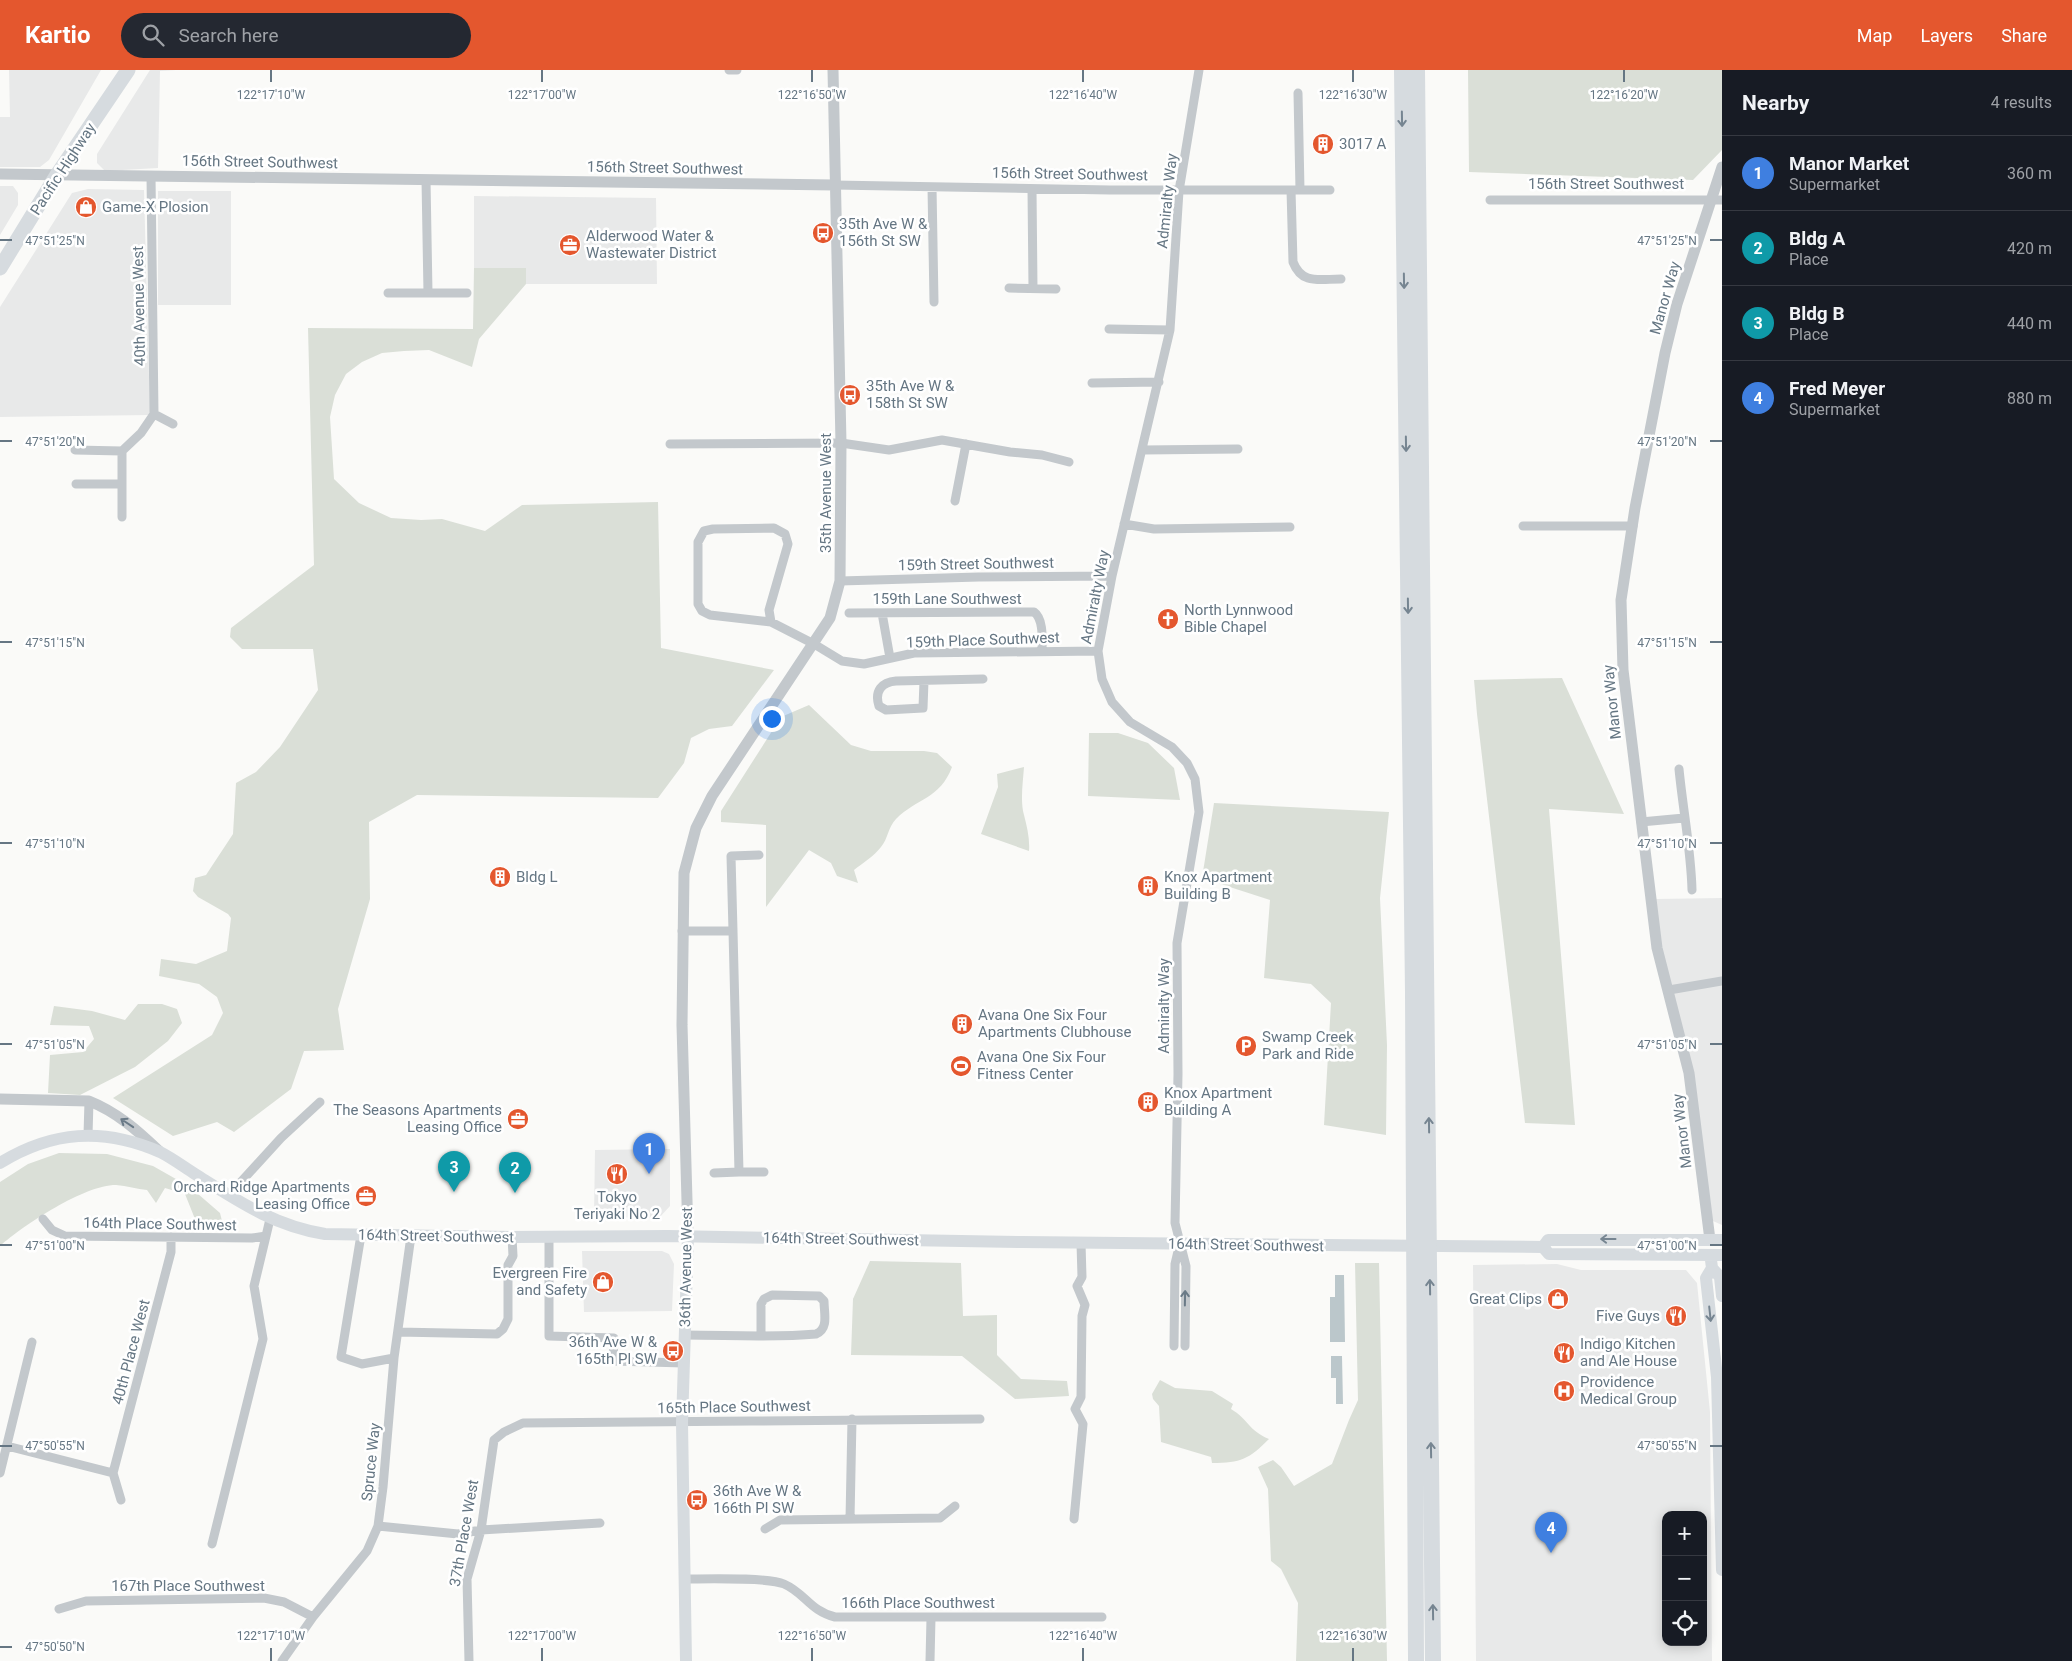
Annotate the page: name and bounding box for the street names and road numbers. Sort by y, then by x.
street label: Pacific Highway [26,119,100,219]
street label: 156th Street Southwest [182,152,338,172]
street label: Admiralty Way [1153,153,1181,249]
street label: 156th Street Southwest [587,158,743,178]
street label: 156th Street Southwest [992,164,1148,184]
street label: 156th Street Southwest [1528,175,1684,193]
street label: 40th Avenue West [129,246,149,366]
street label: Manor Way [1646,259,1684,337]
street label: 35th Avenue West [817,433,835,553]
street label: Admiralty Way [1077,548,1113,646]
street label: 159th Street Southwest [898,554,1054,574]
street label: 159th Lane Southwest [872,590,1022,608]
street label: 159th Place Southwest [906,628,1060,652]
street label: Manor Way [1599,664,1625,740]
street label: Admiralty Way [1155,958,1173,1054]
street label: Manor Way [1668,1093,1696,1169]
street label: 36th Avenue West [676,1207,696,1327]
street label: 164th Place Southwest [83,1214,237,1234]
street label: 164th Street Southwest [358,1226,514,1246]
street label: 164th Street Southwest [763,1229,919,1249]
street label: 164th Street Southwest [1168,1235,1324,1255]
street label: 40th Place West [108,1297,154,1407]
street label: 165th Place Southwest [657,1397,811,1417]
street label: Spruce Way [358,1422,384,1502]
street label: 37th Place West [446,1478,482,1588]
street label: 167th Place Southwest [111,1577,265,1595]
street label: 166th Place Southwest [841,1594,995,1612]

